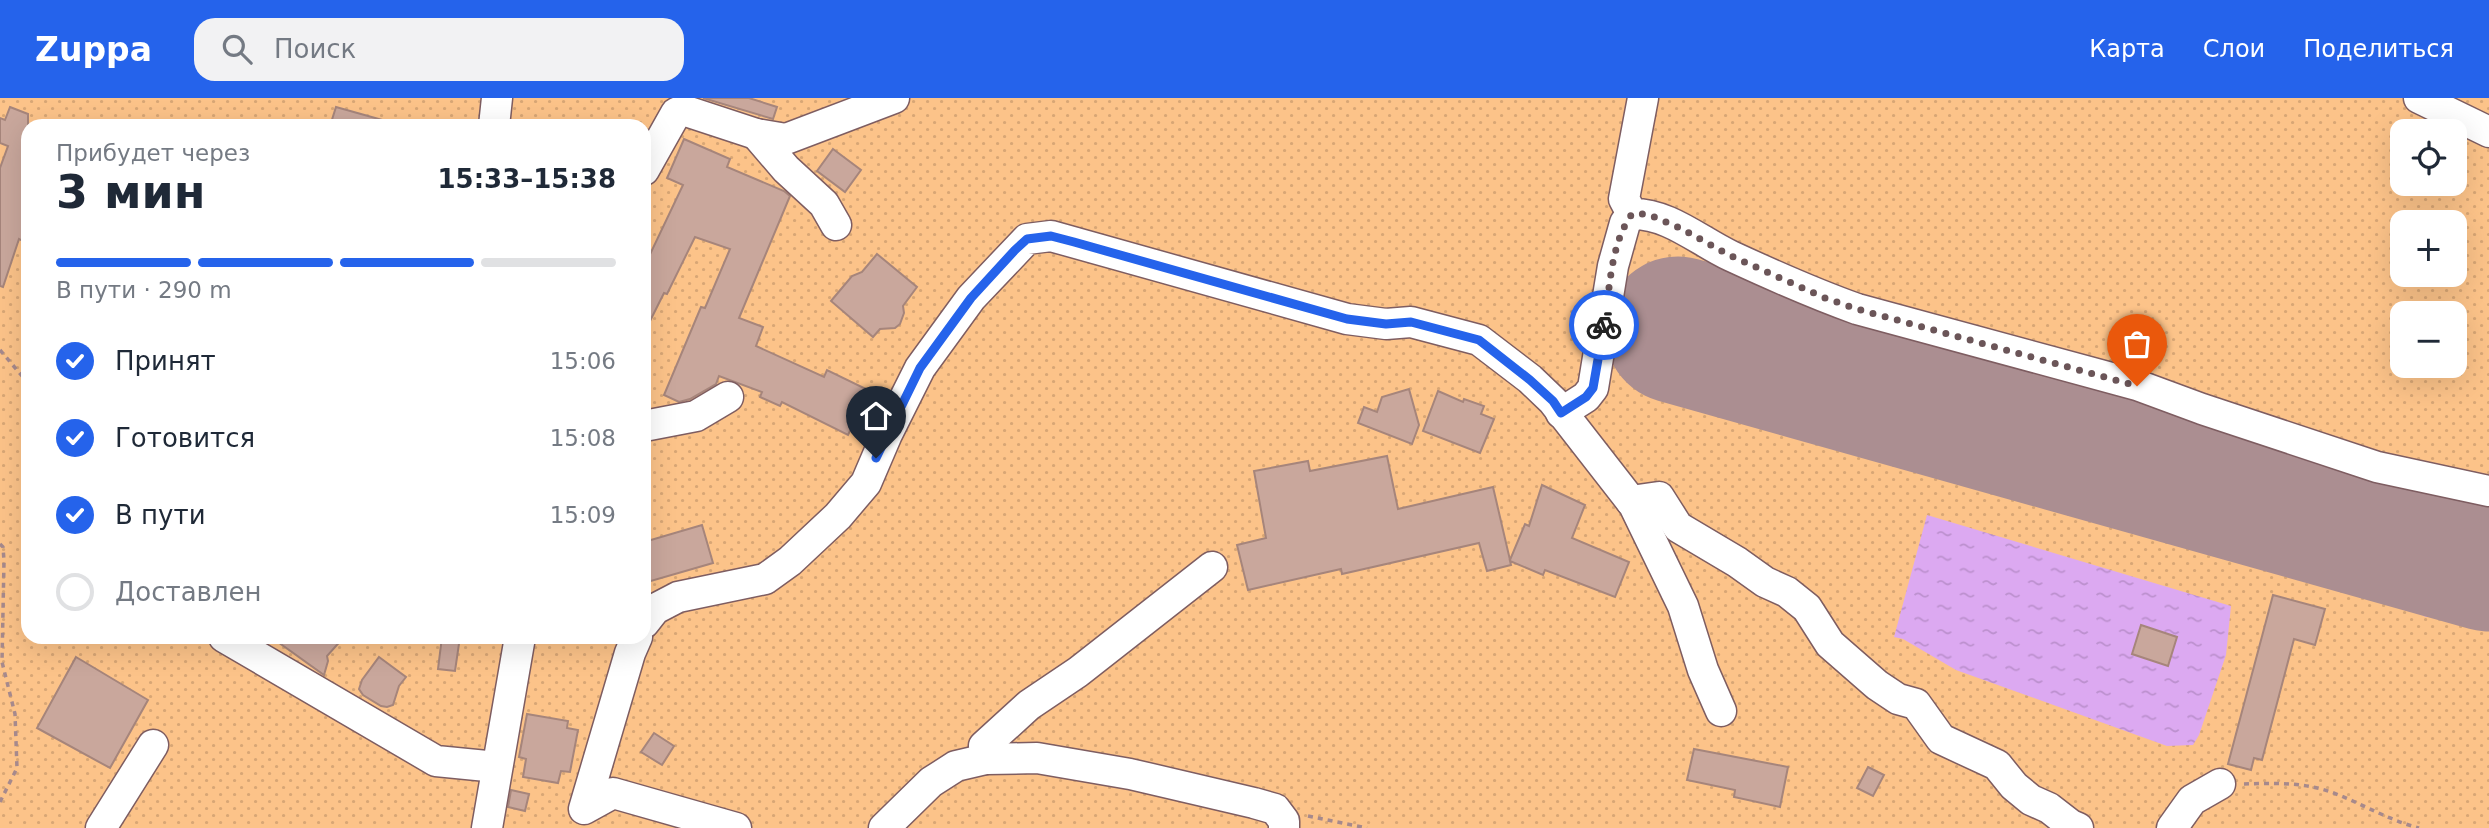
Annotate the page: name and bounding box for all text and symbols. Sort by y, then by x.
search box [194,18,684,81]
text: Zuppa [35,30,152,69]
icon: search [218,30,256,68]
text: Поиск [274,34,356,64]
text: Карта [2089,35,2165,63]
text: Слои [2203,35,2265,63]
text: Поделиться [2303,35,2454,63]
map controls [2390,119,2467,378]
button: locate [2390,119,2467,196]
text: Прибудет через [56,140,250,166]
text: 15:33–15:38 [437,164,616,194]
text: 3 мин [56,165,206,219]
button: + [2390,210,2467,287]
text: В пути · 290 m [56,277,232,303]
courier [1569,290,1639,360]
button: − [2390,301,2467,378]
icon: bike [1585,306,1623,344]
pin [2107,314,2167,386]
icon: bag [2118,325,2156,363]
icon: check [56,342,94,380]
text: Принят [115,346,216,376]
text: 15:06 [550,348,616,374]
pin [846,386,906,458]
icon: home [857,397,895,435]
icon: check [56,419,94,457]
text: Готовится [115,423,255,453]
text: 15:08 [550,425,616,451]
icon: check [56,496,94,534]
text: В пути [115,500,206,530]
text: 15:09 [550,502,616,528]
text: Доставлен [115,577,262,607]

